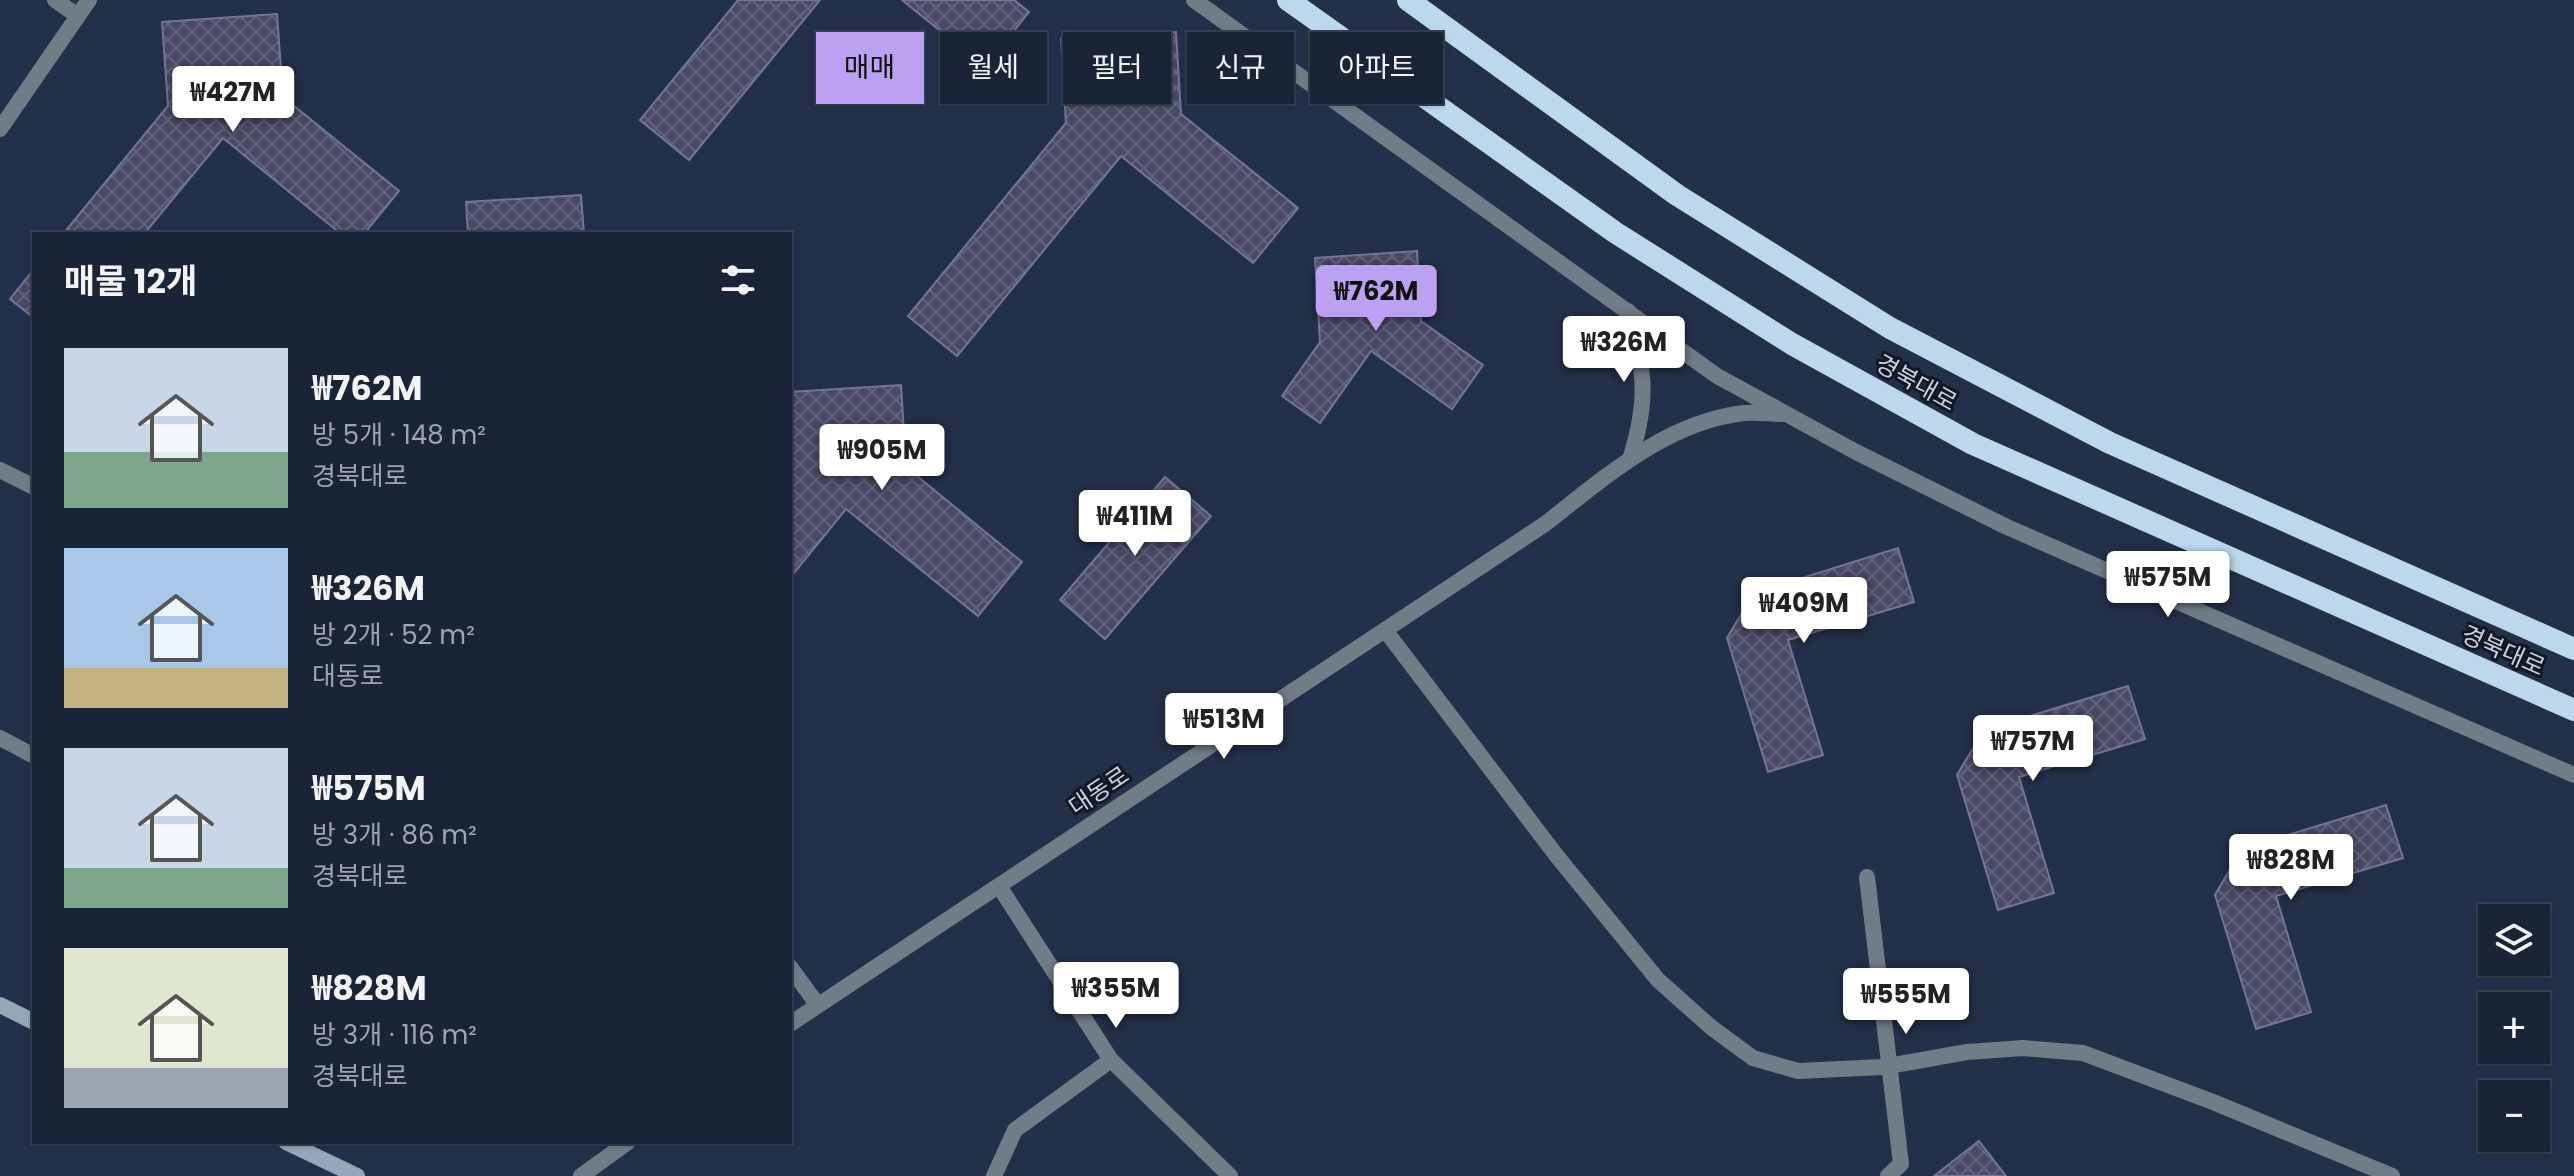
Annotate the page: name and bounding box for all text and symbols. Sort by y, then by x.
chip: 매매 [816,32,924,104]
chip: 월세 [940,32,1047,104]
chip: 필터 [1063,32,1171,104]
chip: 신규 [1187,32,1294,104]
chip: 아파트 [1310,32,1443,104]
pin: ₩427M [177,66,289,134]
text: ₩427M [190,74,276,110]
text: 매물 12개 [64,257,197,305]
icon: filters [716,258,760,302]
pin: ₩762M [1320,265,1432,333]
text: ₩762M [1334,273,1418,309]
pin: ₩326M [1568,316,1680,384]
text: ₩326M [1581,324,1667,360]
street label: 경북대로 [1870,347,1963,418]
text: ₩762M [312,364,423,412]
icon: home [128,380,224,476]
text: 방 5개 · 148 m² [312,417,486,453]
pin: ₩905M [826,424,938,492]
text: ₩905M [837,432,927,468]
text: 경북대로 [312,458,408,494]
pin: ₩411M [1079,490,1191,558]
text: ₩411M [1097,498,1173,534]
pin: ₩575M [2112,551,2224,619]
text: ₩575M [2125,559,2211,595]
text: ₩326M [312,564,425,612]
pin: ₩409M [1748,577,1860,645]
icon: home [128,580,224,676]
text: ₩409M [1759,585,1849,621]
text: 방 2개 · 52 m² [312,617,475,653]
street label: 경북대로 [2456,618,2550,684]
text: 대동로 [312,658,384,694]
pin: ₩513M [1168,693,1280,761]
text: ₩513M [1183,701,1265,737]
pin: ₩757M [1977,715,2089,783]
text: ₩757M [1991,723,2075,759]
street label: 대동로 [1062,758,1135,823]
text: ₩575M [312,764,426,812]
icon: home [128,780,224,876]
text: 방 3개 · 86 m² [312,817,477,853]
pin: ₩828M [2235,834,2347,902]
text: ₩828M [2247,842,2335,878]
text: 경북대로 [312,858,408,894]
map controls [2478,904,2550,1152]
button: layers [2478,904,2550,976]
pin: ₩355M [1060,962,1172,1030]
text: ₩828M [312,964,427,1012]
pin: ₩555M [1850,968,1962,1036]
text: ₩355M [1072,970,1160,1006]
text: ₩555M [1861,976,1951,1012]
icon: home [128,980,224,1076]
button: + [2478,992,2550,1064]
text: 방 3개 · 116 m² [312,1017,477,1053]
text: 경북대로 [312,1058,408,1094]
button: − [2478,1080,2550,1152]

